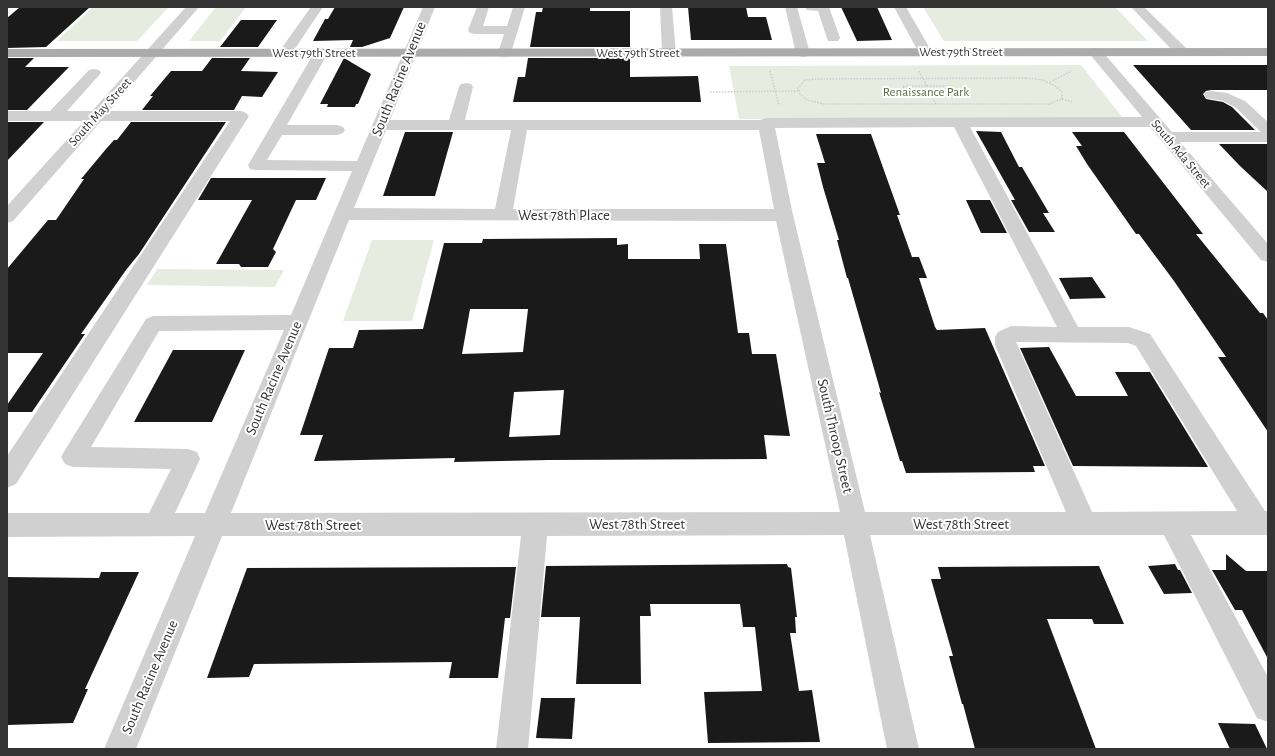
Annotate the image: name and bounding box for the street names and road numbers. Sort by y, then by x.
street label: South Racine Avenue [368,19,430,139]
street label: West 79th Street [919,44,1003,60]
street label: West 79th Street [272,45,356,61]
street label: West 79th Street [596,45,680,61]
street label: South May Street [65,75,135,149]
street label: South Ada Street [1148,117,1214,191]
street label: West 78th Place [518,206,610,224]
street label: South Racine Avenue [242,318,306,438]
street label: South Throop Street [813,377,857,495]
street label: West 78th Street [589,515,685,533]
street label: West 78th Street [913,515,1009,533]
street label: West 78th Street [265,516,361,534]
street label: South Racine Avenue [118,617,182,737]

